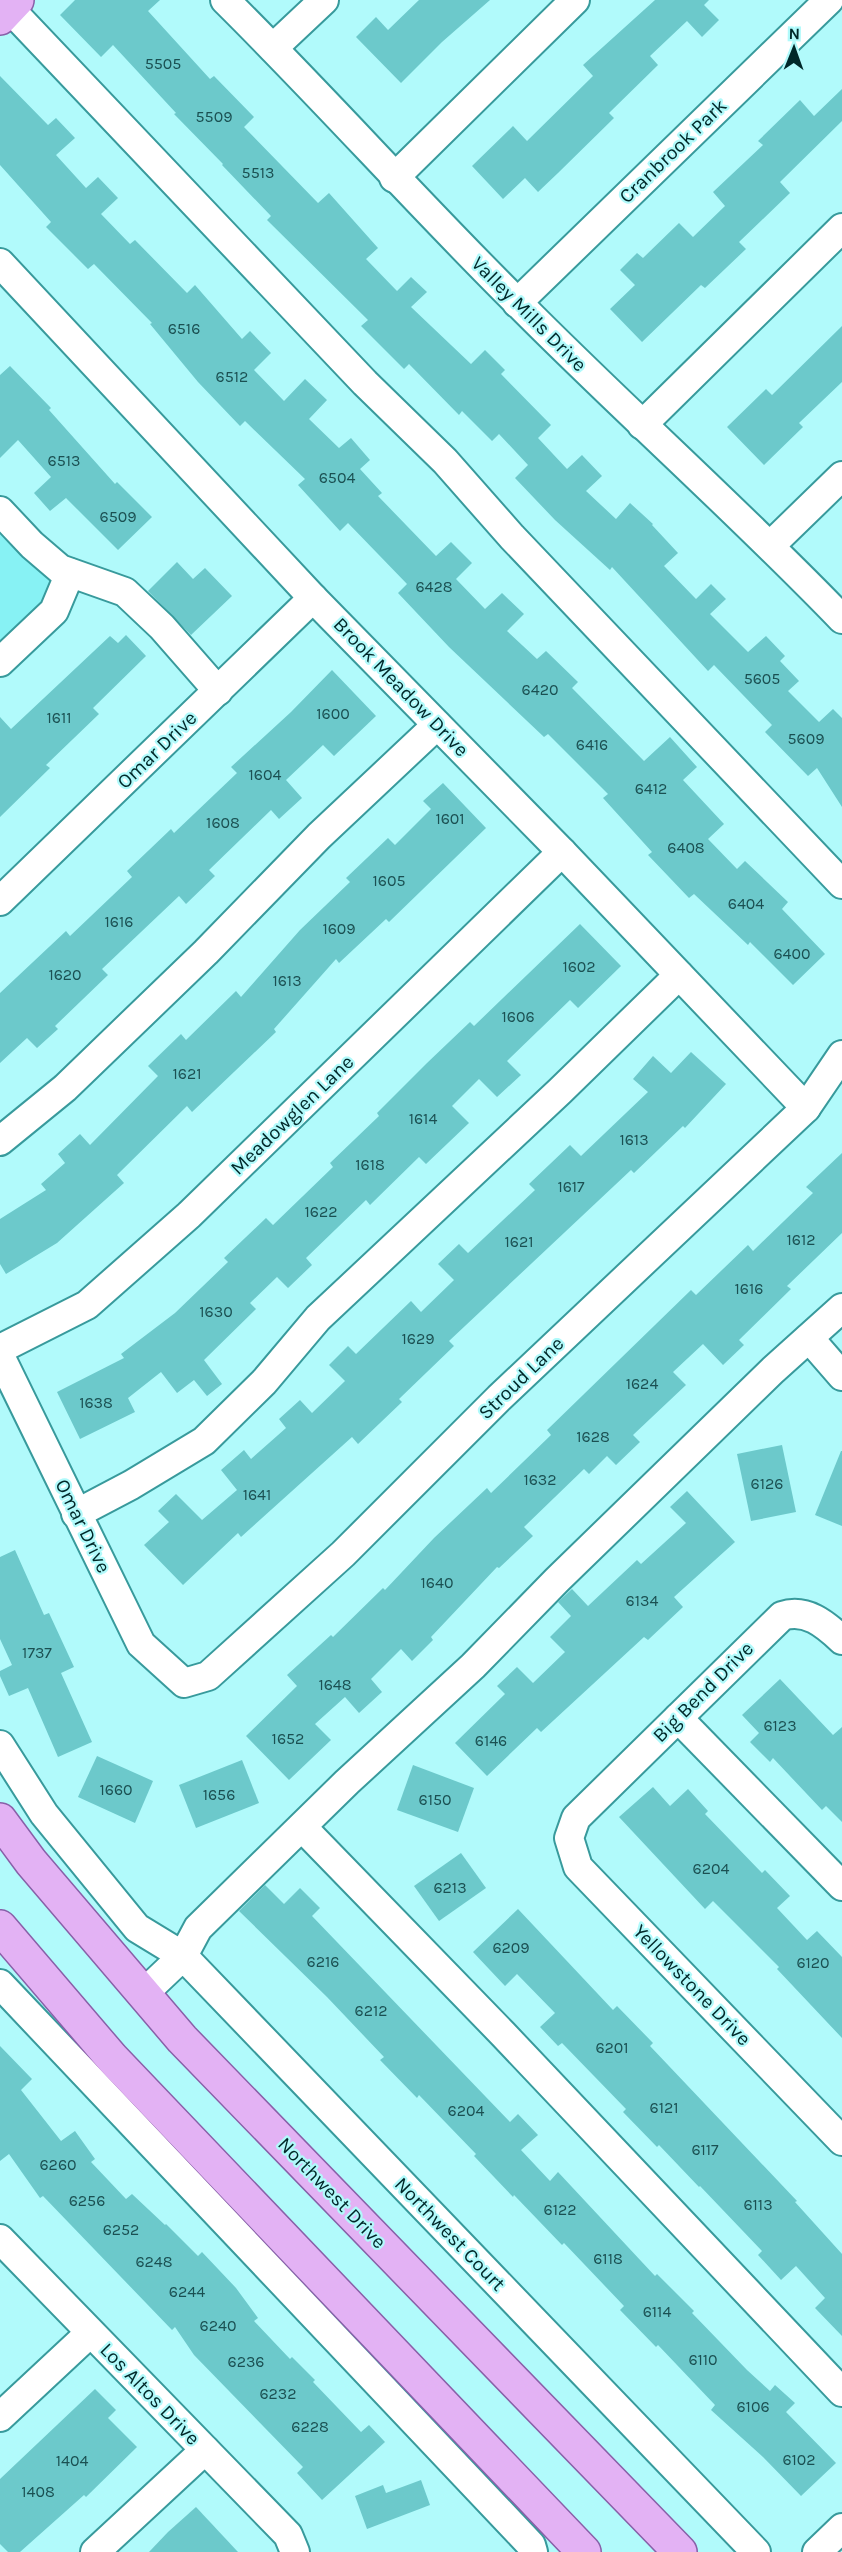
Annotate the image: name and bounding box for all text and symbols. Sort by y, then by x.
north arrow [764,18,824,78]
text: N [788,24,800,43]
house number: 5505 [145,54,181,73]
street label: Cranbrook Park [615,94,731,208]
house number: 5509 [196,107,232,126]
house number: 5513 [242,163,274,182]
street label: Valley Mills Drive [467,252,591,376]
house number: 6516 [168,319,200,338]
house number: 6512 [216,367,248,386]
house number: 6513 [48,451,80,470]
house number: 6504 [319,468,355,487]
house number: 6509 [100,507,136,526]
house number: 6428 [415,577,453,596]
street label: Brook Meadow Drive [329,613,473,761]
house number: 5605 [744,669,780,688]
house number: 6420 [522,680,558,699]
house number: 1600 [316,704,350,723]
street label: Omar Drive [113,707,201,793]
house number: 1611 [46,708,72,727]
house number: 5609 [788,729,824,748]
house number: 6416 [576,735,608,754]
house number: 1604 [249,765,281,784]
house number: 6412 [635,779,667,798]
house number: 1601 [435,809,465,828]
house number: 1608 [206,813,240,832]
house number: 6408 [667,838,705,857]
house number: 1605 [373,871,405,890]
house number: 6404 [728,894,764,913]
house number: 1616 [105,912,133,931]
house number: 1609 [322,919,356,938]
house number: 6400 [773,944,811,963]
house number: 1602 [562,957,596,976]
house number: 1620 [48,965,82,984]
house number: 1613 [272,971,302,990]
house number: 1606 [501,1007,535,1026]
street label: Meadowglen Lane [226,1050,358,1180]
house number: 1621 [172,1064,202,1083]
house number: 1614 [409,1109,437,1128]
house number: 1613 [619,1130,649,1149]
house number: 1618 [355,1155,385,1174]
house number: 1617 [557,1177,585,1196]
house number: 1622 [305,1202,338,1221]
house number: 1612 [786,1230,816,1249]
house number: 1621 [504,1232,534,1251]
house number: 1616 [735,1279,763,1298]
house number: 1630 [199,1302,233,1321]
house number: 1629 [402,1329,435,1348]
street label: Stroud Lane [474,1332,568,1424]
house number: 1624 [626,1374,658,1393]
house number: 1638 [79,1393,113,1412]
house number: 1628 [576,1427,610,1446]
house number: 1632 [523,1470,557,1489]
house number: 6126 [751,1474,783,1493]
street label: Omar Drive [50,1475,116,1577]
house number: 1641 [243,1485,271,1504]
house number: 1640 [421,1573,453,1592]
house number: 6134 [626,1591,658,1610]
street label: Big Bend Drive [648,1637,758,1747]
house number: 1737 [22,1643,52,1662]
house number: 1648 [318,1675,352,1694]
house number: 6123 [763,1716,797,1735]
house number: 1652 [272,1729,304,1748]
house number: 6146 [475,1731,507,1750]
house number: 1660 [99,1780,133,1799]
house number: 1656 [203,1785,235,1804]
house number: 6150 [419,1790,451,1809]
house number: 6204 [693,1859,729,1878]
house number: 6213 [433,1878,467,1897]
street label: Yellowstone Drive [628,1920,756,2050]
house number: 6209 [492,1938,530,1957]
house number: 6216 [307,1952,339,1971]
house number: 6120 [796,1953,830,1972]
house number: 6212 [355,2001,388,2020]
house number: 6201 [595,2038,629,2057]
house number: 6121 [649,2098,679,2117]
house number: 6204 [448,2101,484,2120]
street label: Northwest Drive [273,2133,391,2253]
house number: 6117 [691,2140,719,2159]
house number: 6260 [39,2155,77,2174]
street label: Northwest Court [390,2172,510,2296]
house number: 6256 [69,2191,105,2210]
house number: 6113 [743,2195,773,2214]
house number: 6122 [544,2200,577,2219]
house number: 6252 [103,2220,139,2239]
house number: 6118 [593,2249,623,2268]
house number: 6248 [135,2252,173,2271]
house number: 6244 [169,2282,205,2301]
house number: 6114 [643,2302,671,2321]
house number: 6240 [200,2316,236,2335]
street label: Los Altos Drive [96,2338,204,2450]
house number: 6110 [688,2350,718,2369]
house number: 6236 [227,2352,265,2371]
house number: 6232 [259,2384,297,2403]
house number: 6106 [736,2397,770,2416]
house number: 6228 [291,2417,329,2436]
house number: 6102 [782,2450,816,2469]
house number: 1404 [56,2451,88,2470]
house number: 1408 [21,2482,55,2501]

